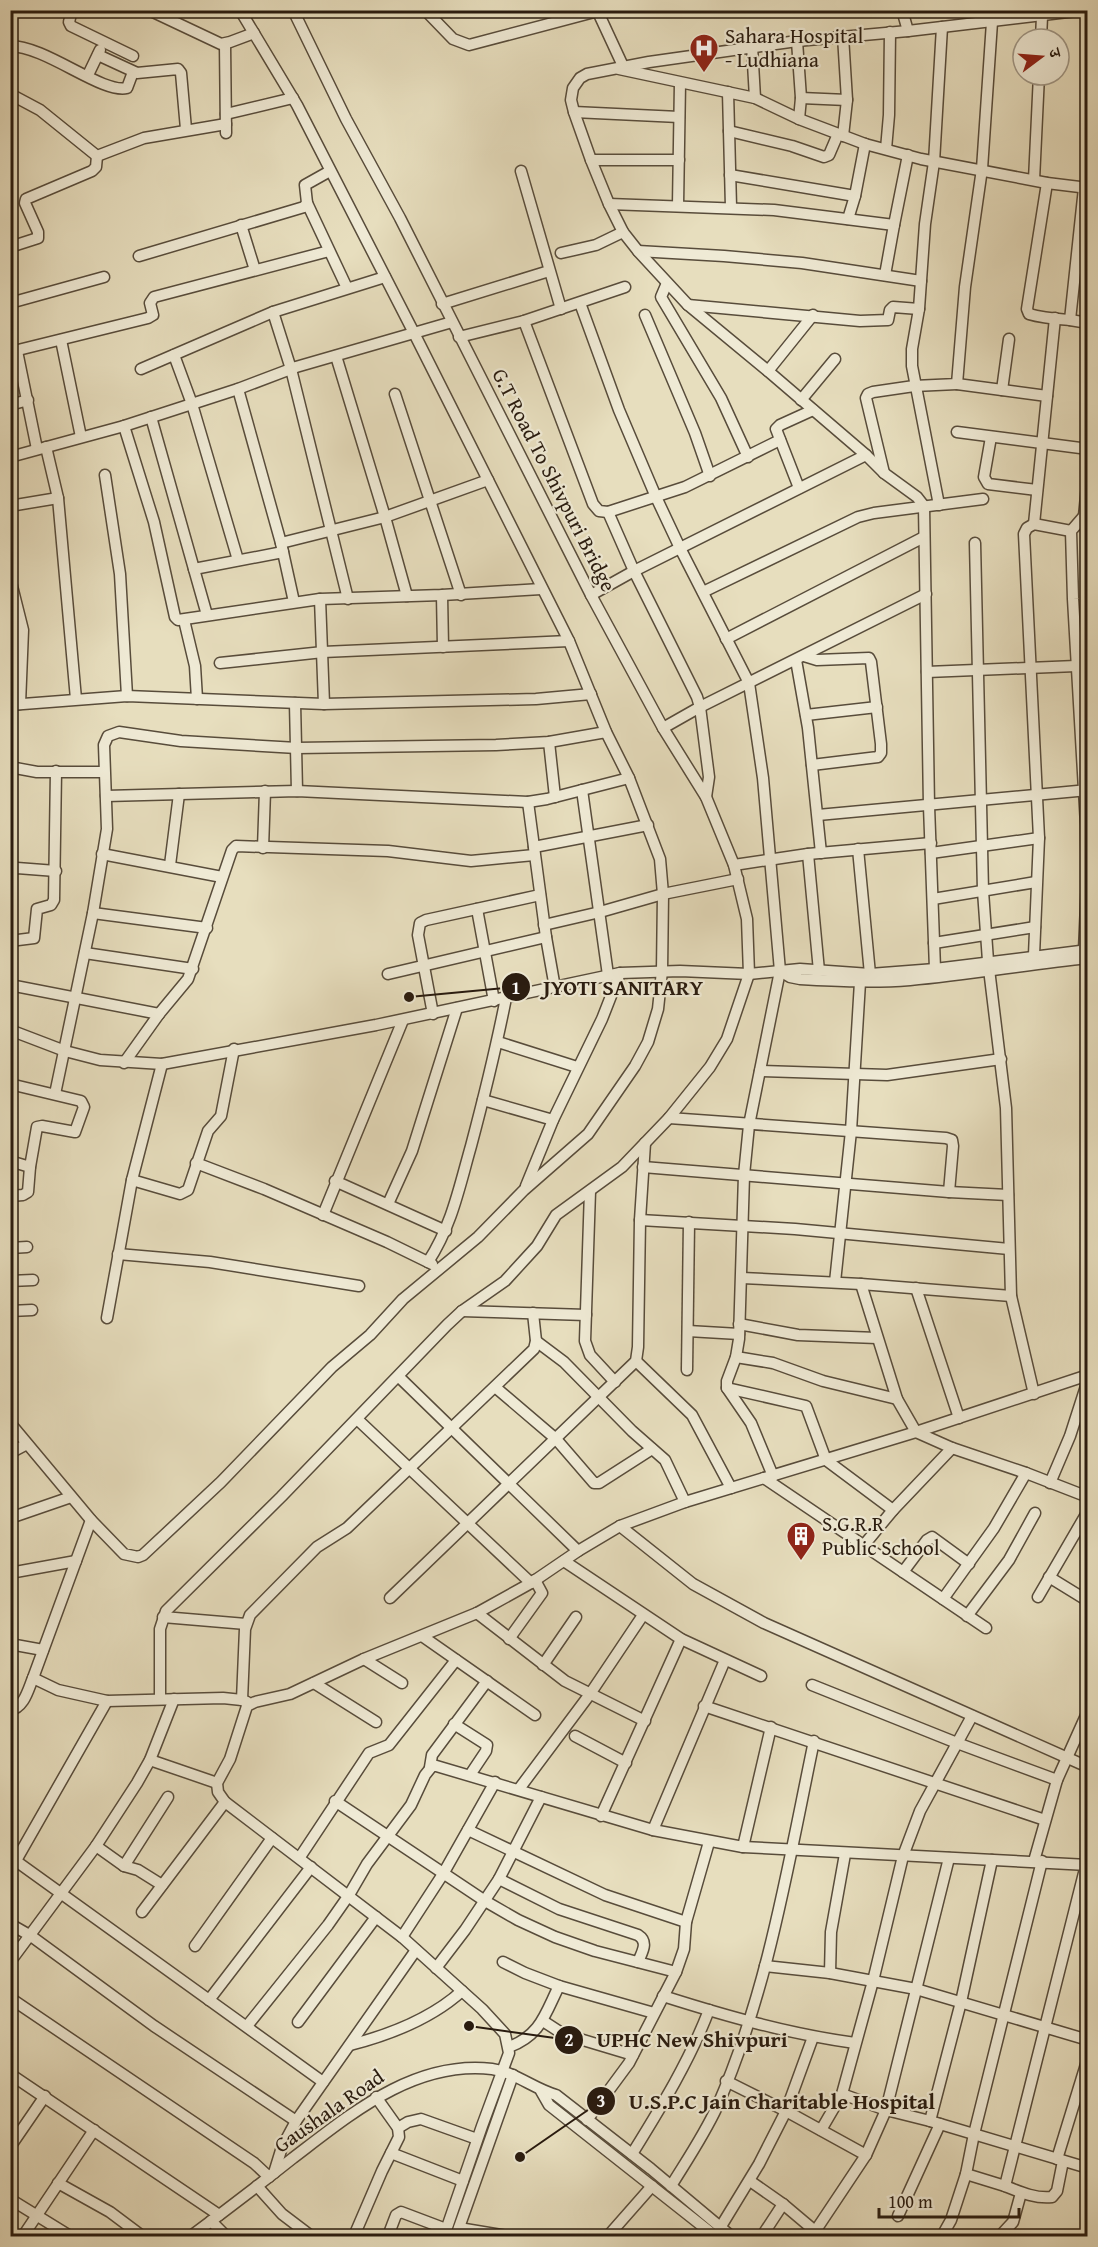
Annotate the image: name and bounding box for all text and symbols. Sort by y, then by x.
place label: Sahara Hospital - Ludhiana [725,20,863,75]
north arrow [1011,27,1071,87]
hospital icon: Sahara Hospital - Ludhiana [688,32,720,74]
text: उ [1042,45,1069,62]
street label: G.T Road To Shivpuri Bridge [485,363,624,597]
callout: JYOTI SANITARY [501,967,715,1007]
text: JYOTI SANITARY [539,971,703,1003]
text: 1 [511,974,521,1001]
place label: S.G.R.R Public School [822,1508,940,1563]
building icon: S.G.R.R Public School [785,1520,817,1562]
callout: UPHC New Shivpuri [554,2020,799,2060]
text: UPHC New Shivpuri [596,2023,788,2055]
text: 2 [564,2026,574,2053]
street label: Gaushala Road [267,2061,391,2160]
callout: U.S.P.C Jain Charitable Hospital [586,2081,947,2121]
text: U.S.P.C Jain Charitable Hospital [629,2085,935,2117]
text: 3 [596,2087,606,2114]
scale bar [879,2181,1018,2219]
text: 100 m [888,2188,933,2215]

